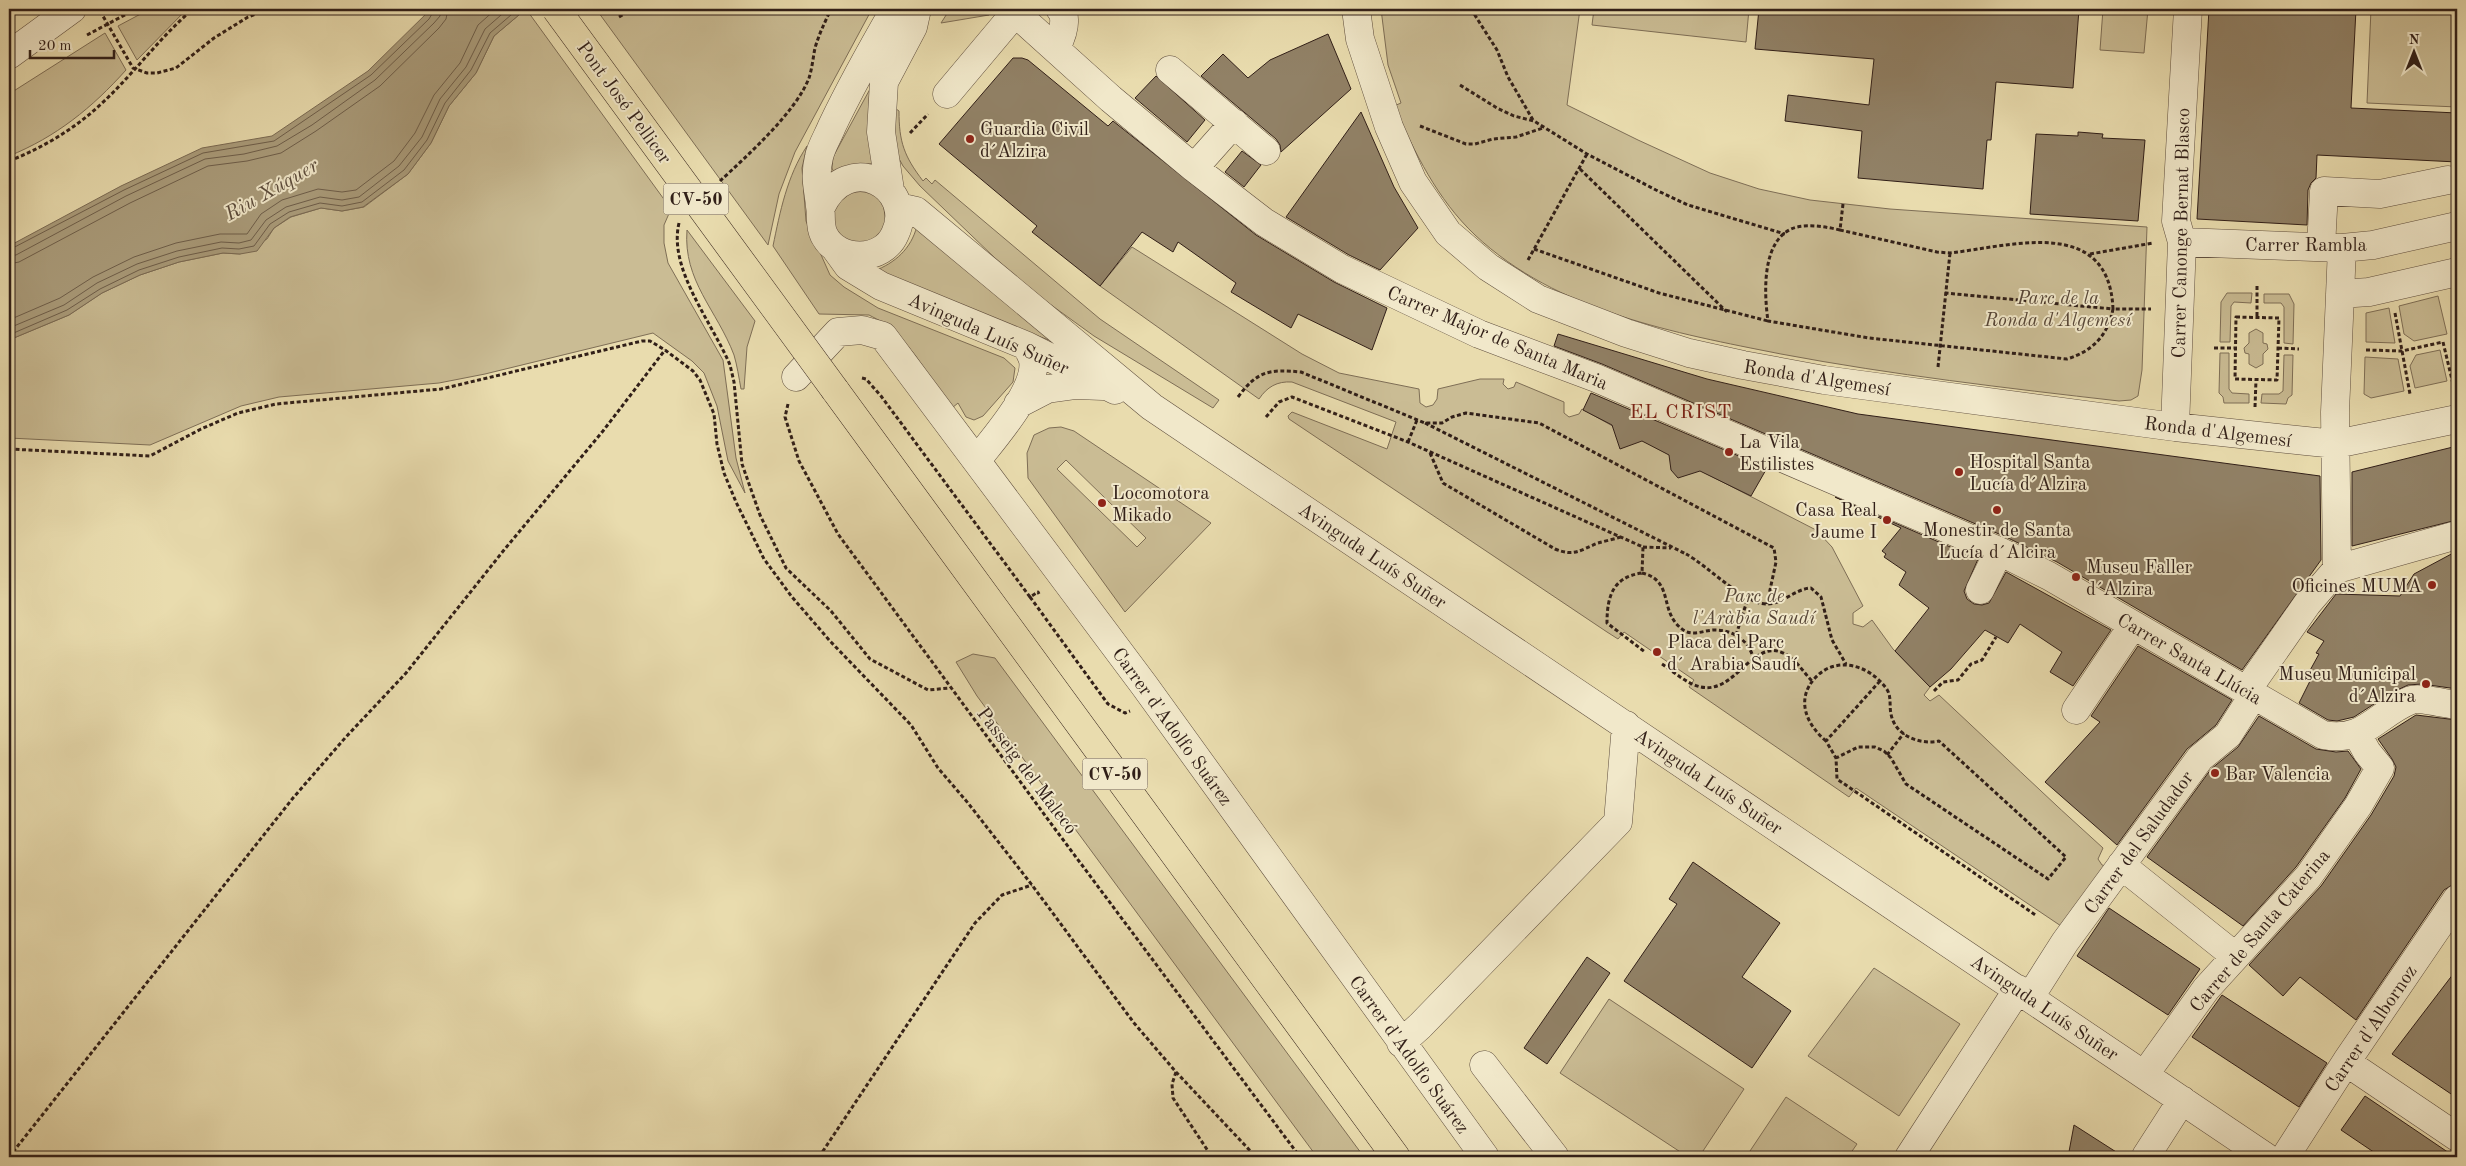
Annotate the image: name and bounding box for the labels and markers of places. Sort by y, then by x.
place label: Guardia Civil d´Alzira [980,121,1089,162]
marker: Guardia Civil d´Alzira [964,133,976,145]
place label: La Vila Estilistes [1739,434,1814,475]
marker: La Vila Estilistes [1723,446,1735,458]
place label: Hospital Santa Lucía d´Alzira [1969,454,2091,495]
marker: Hospital Santa Lucía d´Alzira [1953,466,1965,478]
place label: Locomotora Mikado [1112,485,1210,526]
marker: Locomotora Mikado [1096,497,1108,509]
place label: Casa Real Jaume I [1795,502,1877,543]
marker: Monestir de Santa Lucía d´Alcira [1991,504,2003,516]
marker: Casa Real Jaume I [1881,514,1893,526]
place label: Monestir de Santa Lucía d´Alcira [1923,522,2072,563]
place label: Museu Faller d´Alzira [2086,559,2193,600]
marker: Museu Faller d´Alzira [2070,571,2082,583]
place label: Oficines MUMA [2291,578,2422,597]
marker: Oficines MUMA [2426,579,2438,591]
place label: Placa del Parc d´ Arabia Saudí [1667,634,1798,675]
marker: Placa del Parc d´ Arabia Saudí [1651,646,1663,658]
place label: Museu Municipal d´Alzira [2278,666,2417,707]
marker: Museu Municipal d´Alzira [2420,678,2432,690]
place label: Bar Valencia [2225,766,2331,785]
marker: Bar Valencia [2209,767,2221,779]

